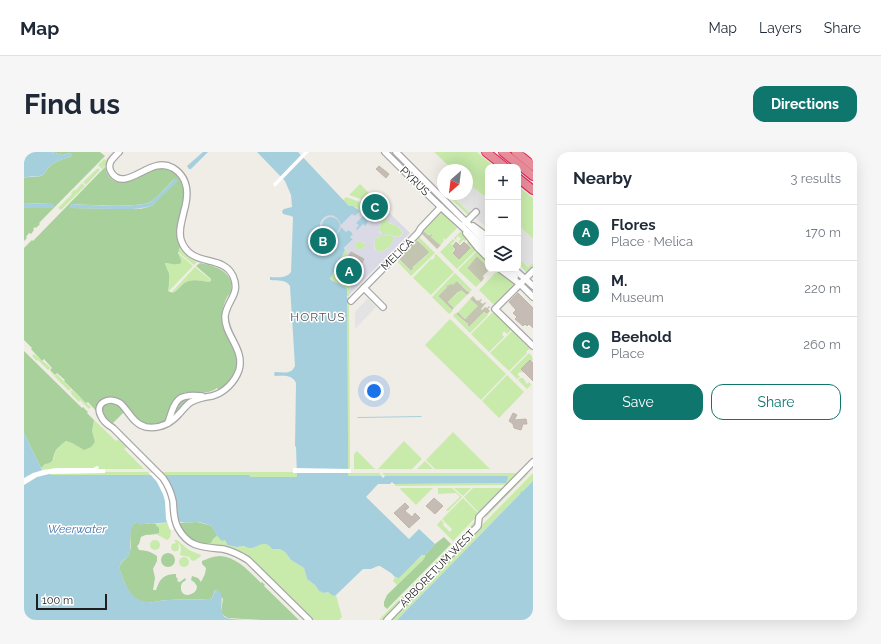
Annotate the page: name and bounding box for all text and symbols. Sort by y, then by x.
text: Map [20,17,59,39]
text: Map [709,20,737,36]
text: Layers [759,20,802,36]
text: Share [824,20,861,36]
button: Directions [753,86,857,122]
text: Find us [24,88,120,121]
street label: PYRUS [397,164,432,199]
north arrow [437,164,473,200]
map controls [485,164,521,272]
button: + [485,164,521,200]
text: Nearby [573,168,632,188]
text: 3 results [791,171,841,186]
pin: C [362,192,388,222]
button: − [485,200,521,236]
text: Flores [611,216,656,234]
text: A [582,225,590,240]
text: 170 m [805,225,841,240]
pin: B [310,226,336,256]
text: Place · Melica [611,234,693,249]
street label: MELICA [378,235,417,273]
button: layers [485,236,521,272]
pin: A [336,256,362,286]
text: M. [611,272,627,290]
text: B [582,281,590,296]
text: 220 m [804,281,841,296]
text: Museum [611,290,664,305]
district label: HORTUS [290,310,346,324]
text: Beehold [611,328,672,346]
text: C [582,337,590,352]
text: 260 m [803,337,841,352]
text: Place [611,346,644,361]
your location [364,381,384,401]
button: Save [573,384,703,420]
button: Share [711,384,841,420]
water label: Weerwater [48,522,107,536]
street label: ARBORETUM WEST [397,527,478,610]
scale bar [36,592,107,611]
text: 100 m [42,594,73,607]

